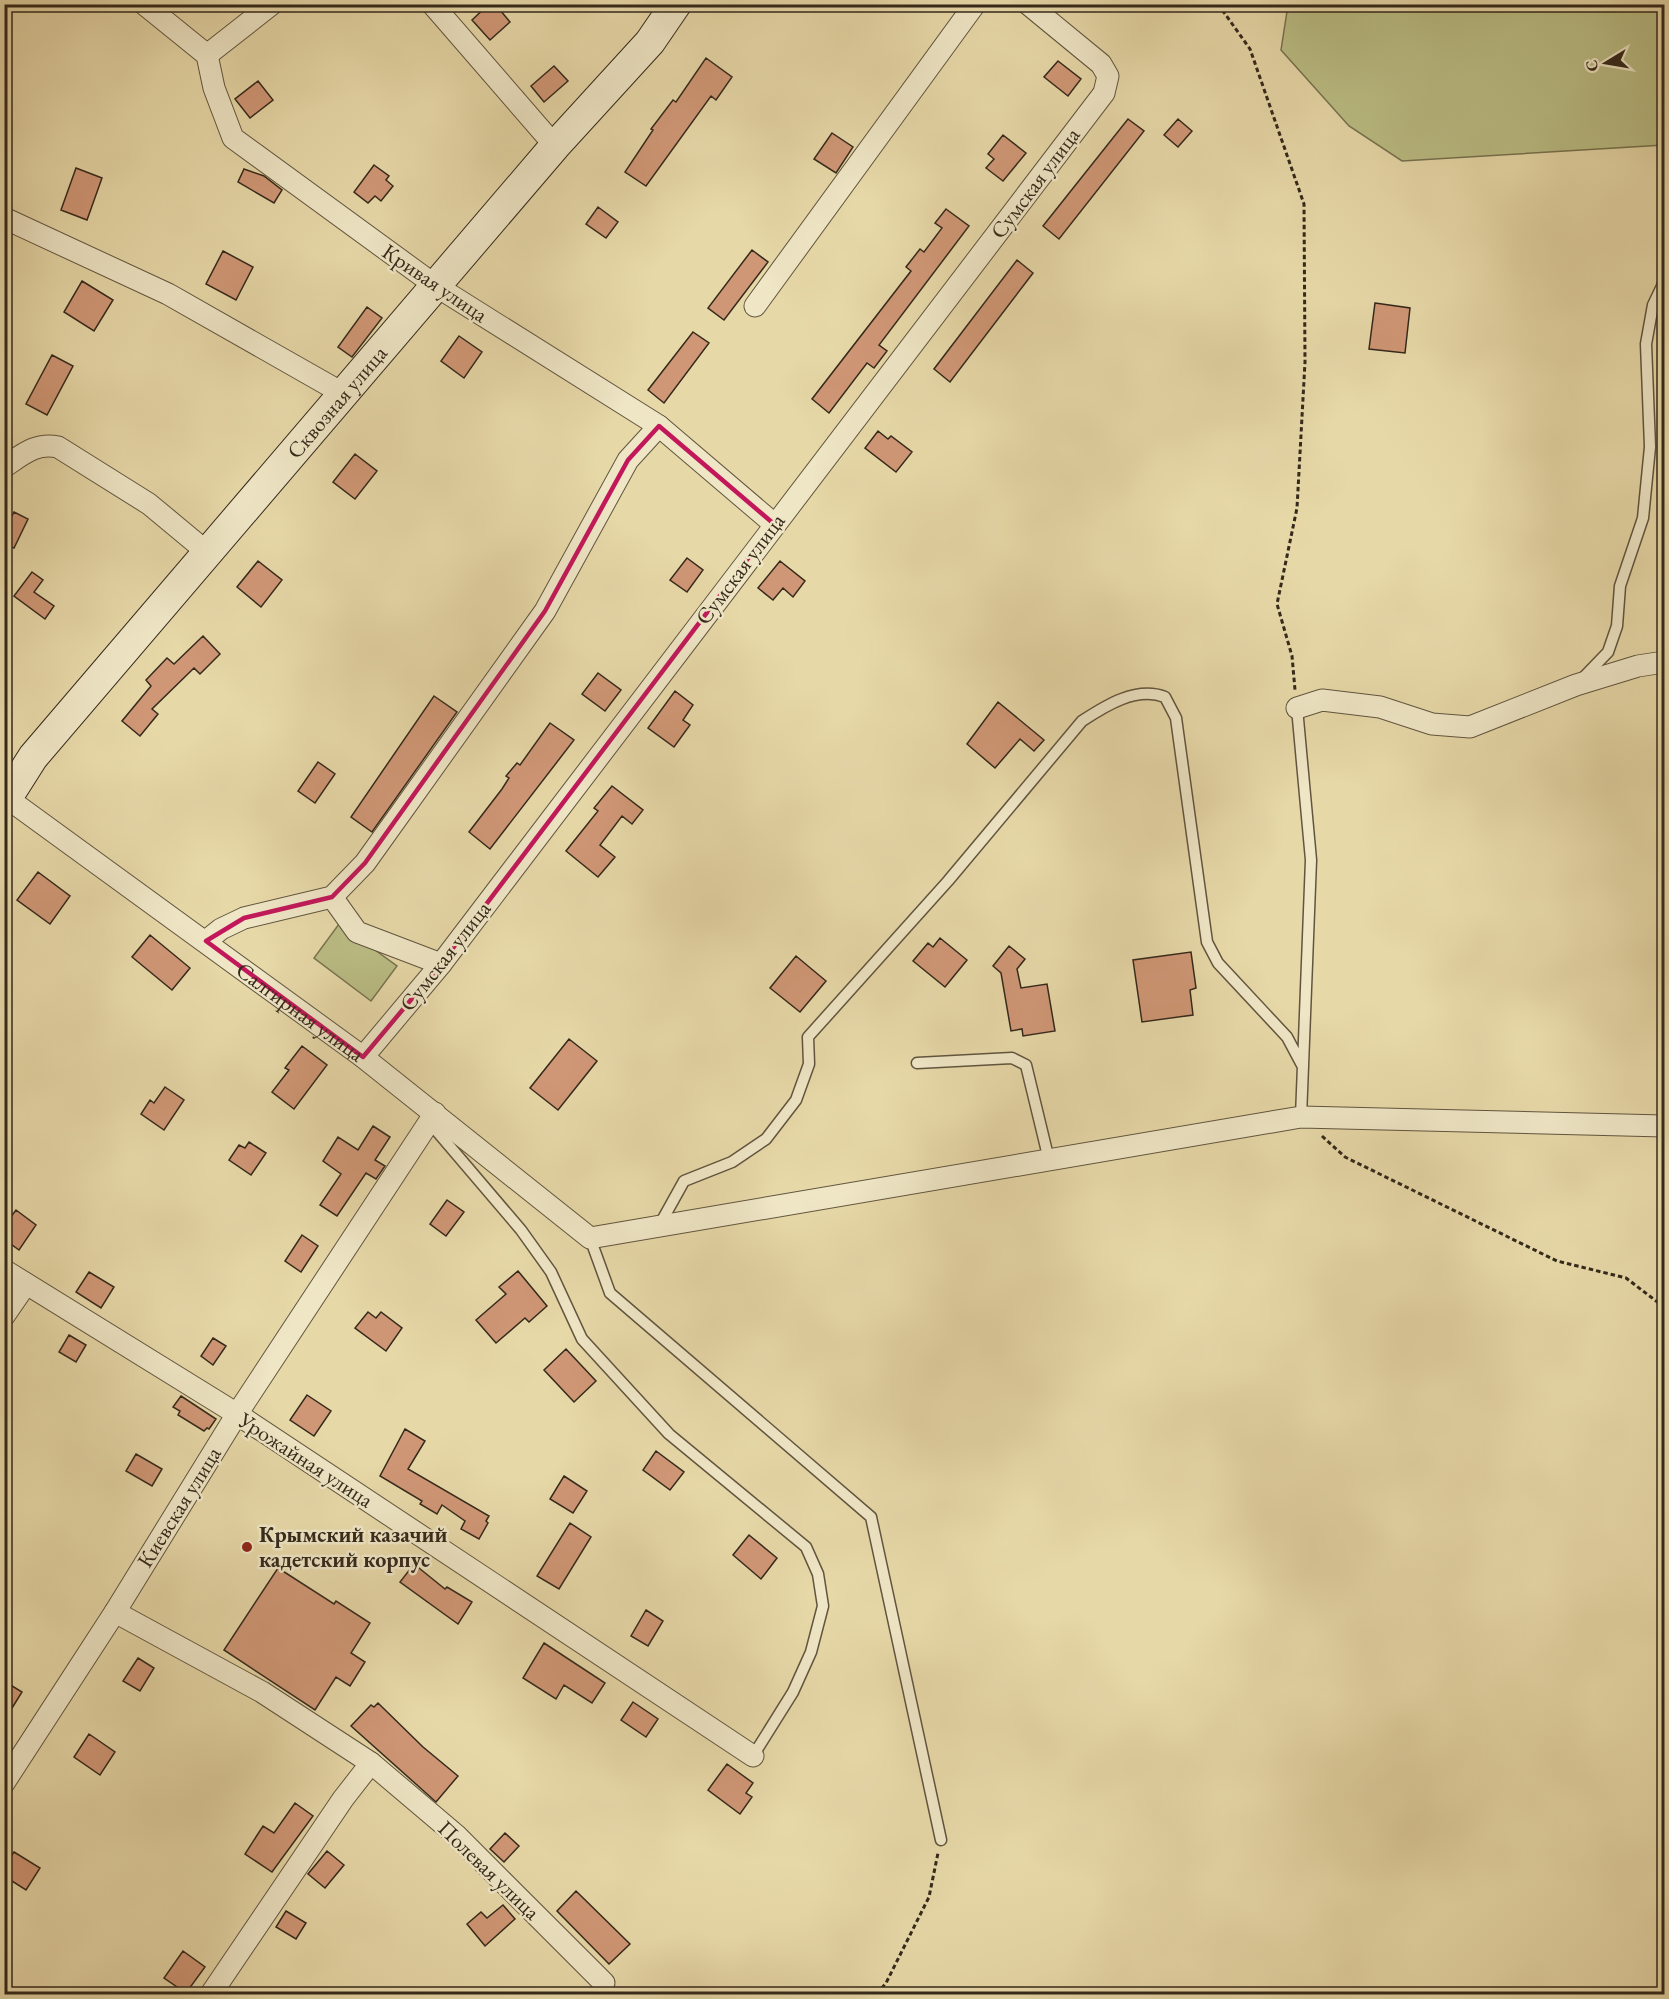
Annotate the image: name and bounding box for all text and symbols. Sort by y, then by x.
north arrow [1576,33,1636,93]
text: С [1580,58,1603,73]
street label: Сумская улица [984,121,1086,245]
street label: Кривая улица [377,237,494,329]
street label: Сквозная улица [280,339,393,465]
street label: Сумская улица [689,507,791,631]
street label: Сумская улица [393,895,497,1017]
street label: Салгирная улица [231,955,371,1068]
street label: Урожайная улица [232,1405,379,1515]
street label: Киевская улица [130,1441,228,1573]
place label: Крымский казачий кадетский корпус [259,1520,447,1574]
marker: Крымский казачий кадетский корпус [240,1540,254,1554]
street label: Полевая улица [432,1814,546,1926]

